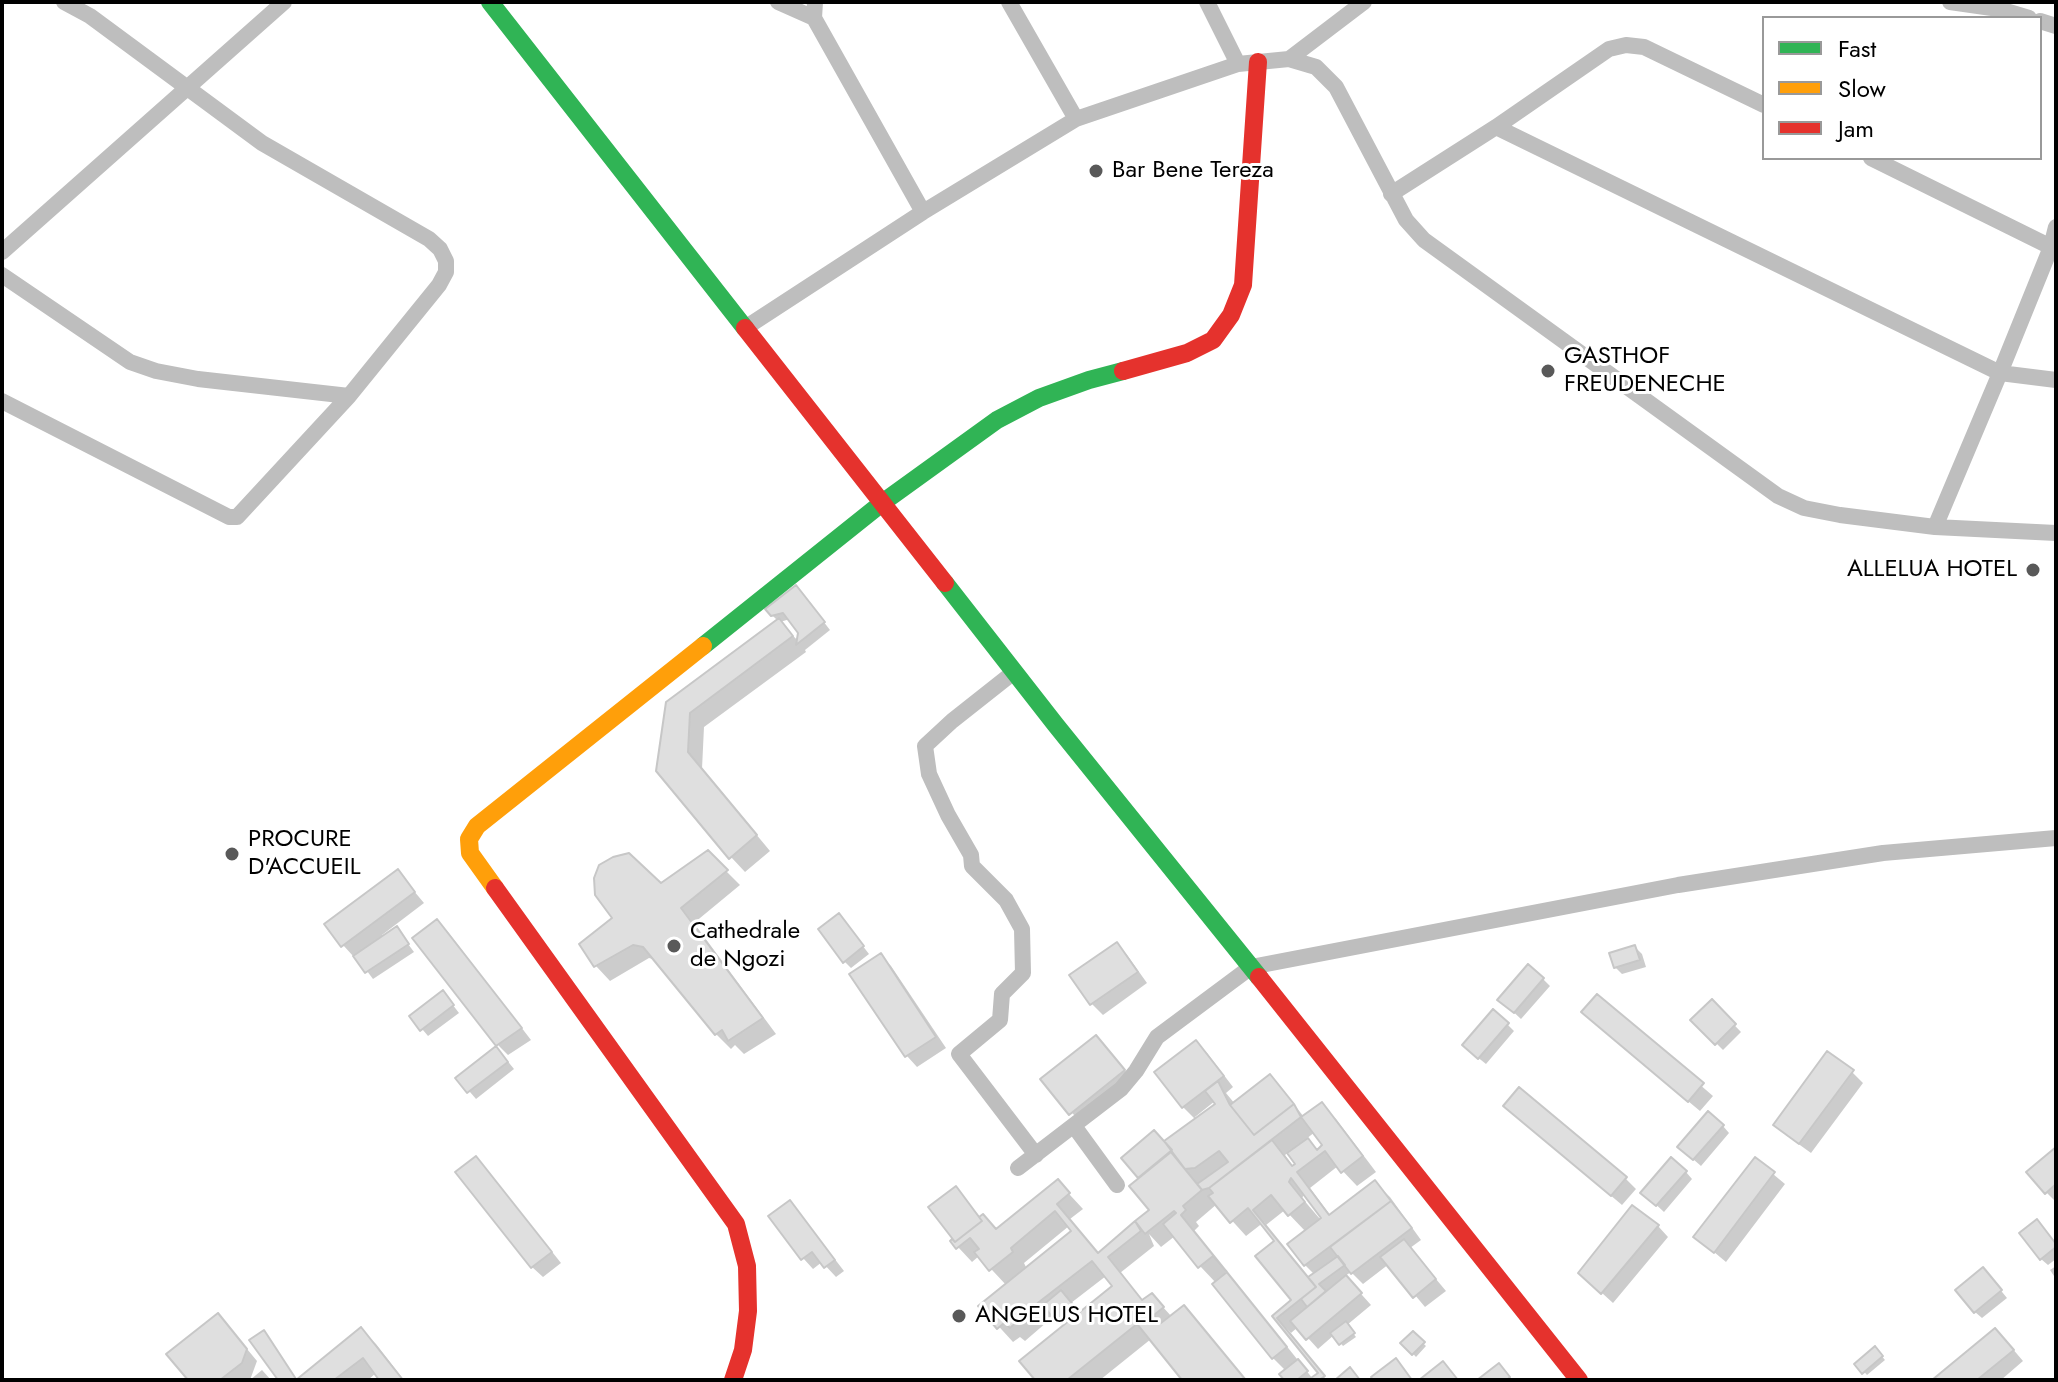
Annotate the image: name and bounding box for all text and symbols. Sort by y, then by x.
legend [1762,16,2042,160]
text: Fast [1838,31,1876,66]
text: Slow [1838,71,1886,106]
text: Jam [1838,111,1874,146]
place label: Bar Bene Tereza [1112,157,1274,185]
marker: Bar Bene Tereza [1087,162,1105,180]
place label: GASTHOF FREUDENECHE [1564,343,1726,399]
marker: GASTHOF FREUDENECHE [1539,362,1557,380]
place label: ALLELUA HOTEL [1847,556,2017,584]
marker: ALLELUA HOTEL [2024,561,2042,579]
place label: PROCURE D'ACCUEIL [248,826,360,882]
marker: PROCURE D'ACCUEIL [223,845,241,863]
place label: Cathedrale de Ngozi [690,918,800,974]
marker: Cathedrale de Ngozi [665,937,683,955]
place label: ANGELUS HOTEL [975,1302,1158,1330]
marker: ANGELUS HOTEL [950,1307,968,1325]

